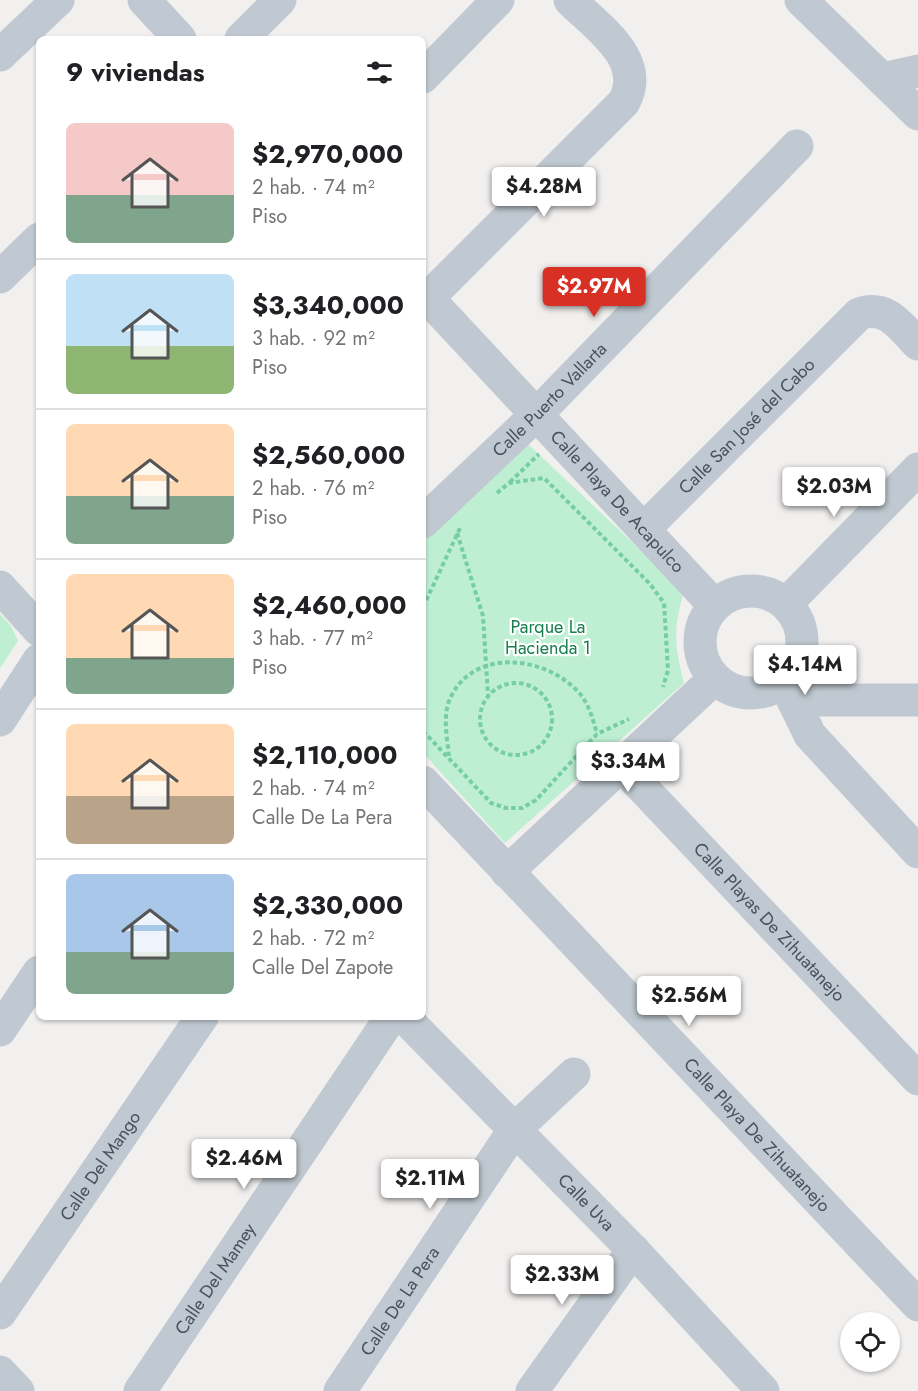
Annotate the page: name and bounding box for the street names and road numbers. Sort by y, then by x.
street label: Calle Puerto Vallarta [486,336,613,463]
street label: Calle San José del Cabo [673,352,821,500]
street label: Calle Playa De Acapulco [544,424,691,579]
street label: Calle Playas De Zihuatanejo [688,836,851,1008]
street label: Calle Playa De Zihuatanejo [678,1052,837,1218]
street label: Calle Del Mango [54,1106,147,1226]
street label: Calle Uva [552,1168,621,1237]
street label: Calle Del Mamey [168,1218,262,1340]
street label: Calle De La Pera [354,1241,446,1361]

